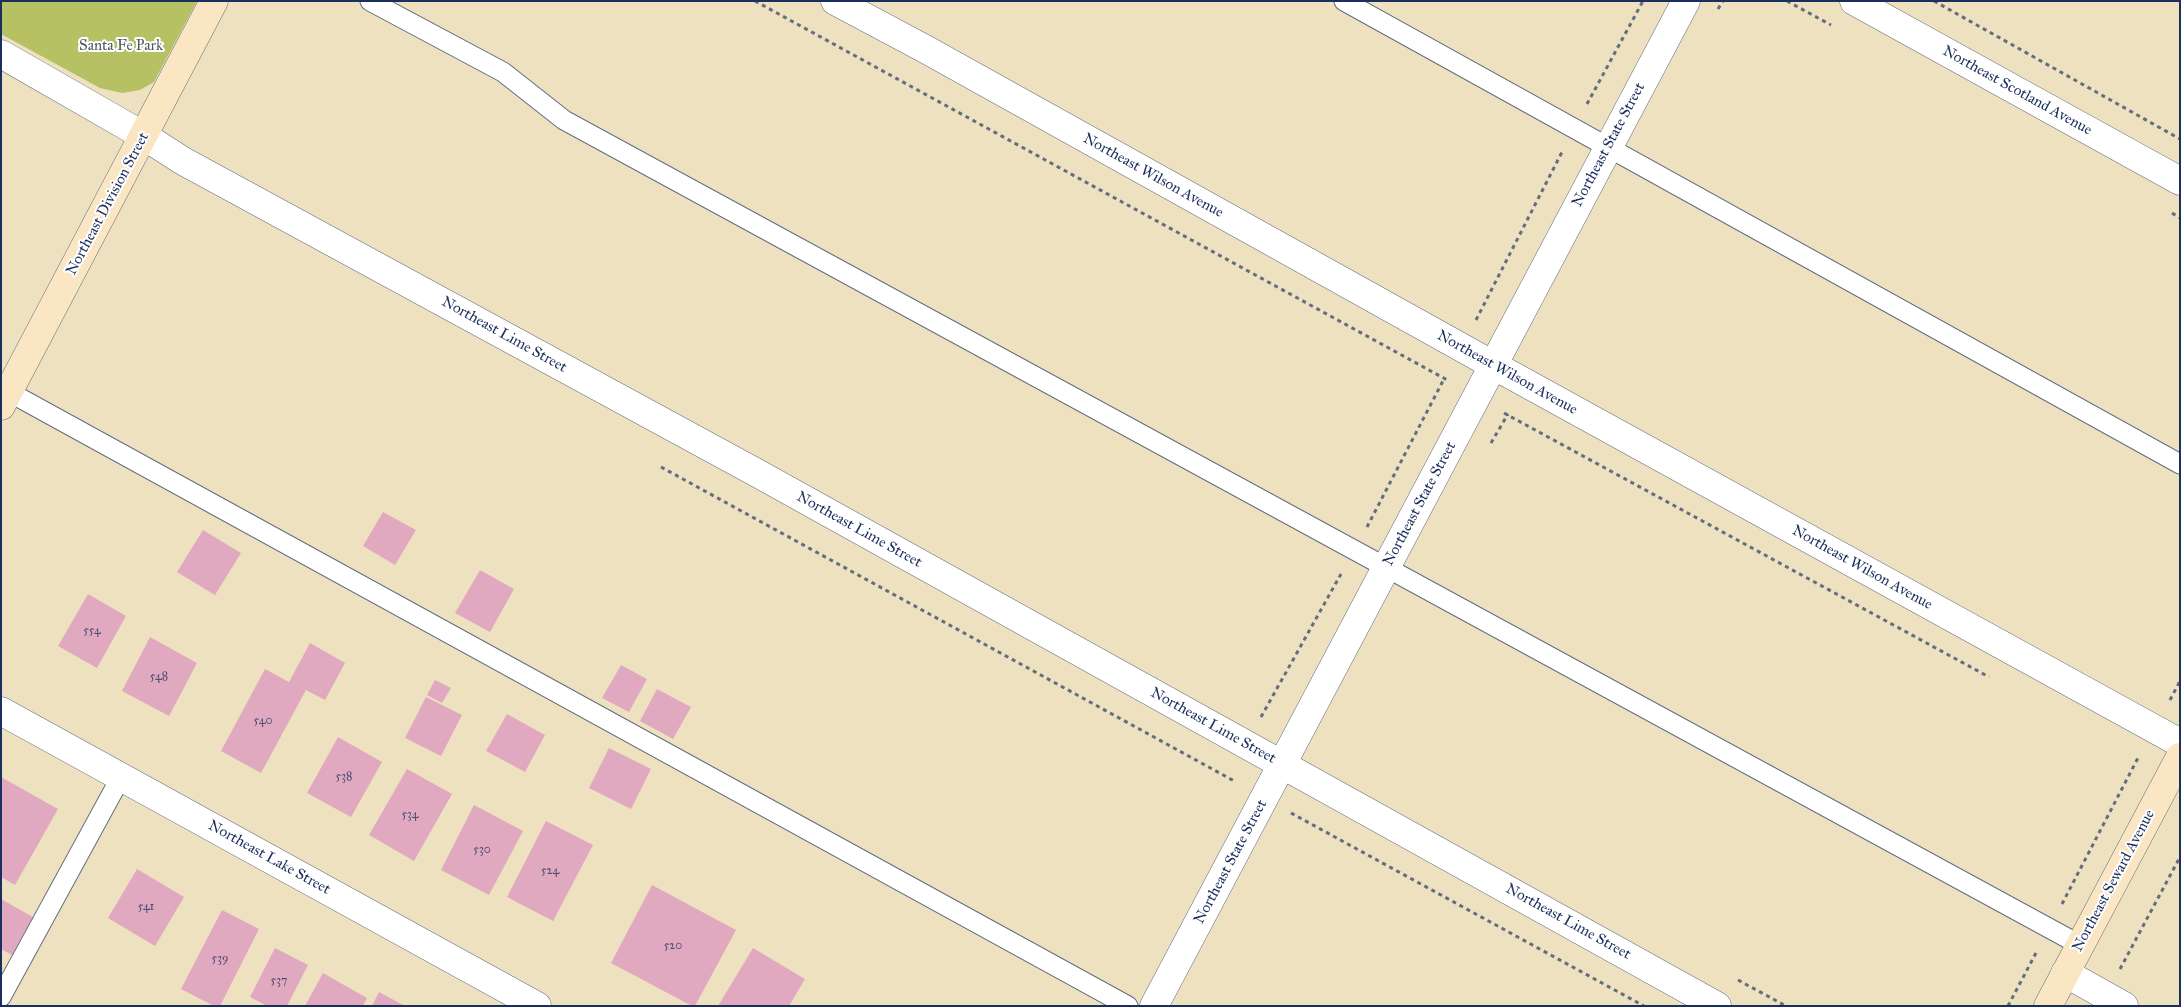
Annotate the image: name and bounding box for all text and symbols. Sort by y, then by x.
park label: Santa Fe Park [79,37,163,55]
street label: Northeast Scotland Avenue [1939,42,2095,140]
street label: Northeast State Street [1569,80,1649,210]
street label: Northeast Division Street [63,130,153,278]
street label: Northeast Wilson Avenue [1080,130,1226,222]
street label: Northeast Lime Street [438,293,570,377]
street label: Northeast Wilson Avenue [1434,327,1580,419]
street label: Northeast State Street [1380,439,1460,569]
street label: Northeast Lime Street [793,488,925,572]
street label: Northeast Wilson Avenue [1789,522,1935,614]
house number: 554 [83,624,101,638]
house number: 548 [150,670,168,684]
street label: Northeast Lime Street [1147,684,1279,768]
house number: 540 [254,714,272,728]
house number: 538 [336,770,352,784]
street label: Northeast State Street [1191,797,1271,927]
street label: Northeast Seward Avenue [2069,807,2159,955]
house number: 534 [401,808,419,822]
street label: Northeast Lake Street [205,817,333,899]
house number: 530 [473,843,491,857]
house number: 524 [541,864,559,878]
street label: Northeast Lime Street [1502,880,1634,964]
house number: 541 [138,900,154,914]
house number: 520 [664,939,682,953]
house number: 539 [212,952,228,966]
house number: 537 [271,974,287,988]

